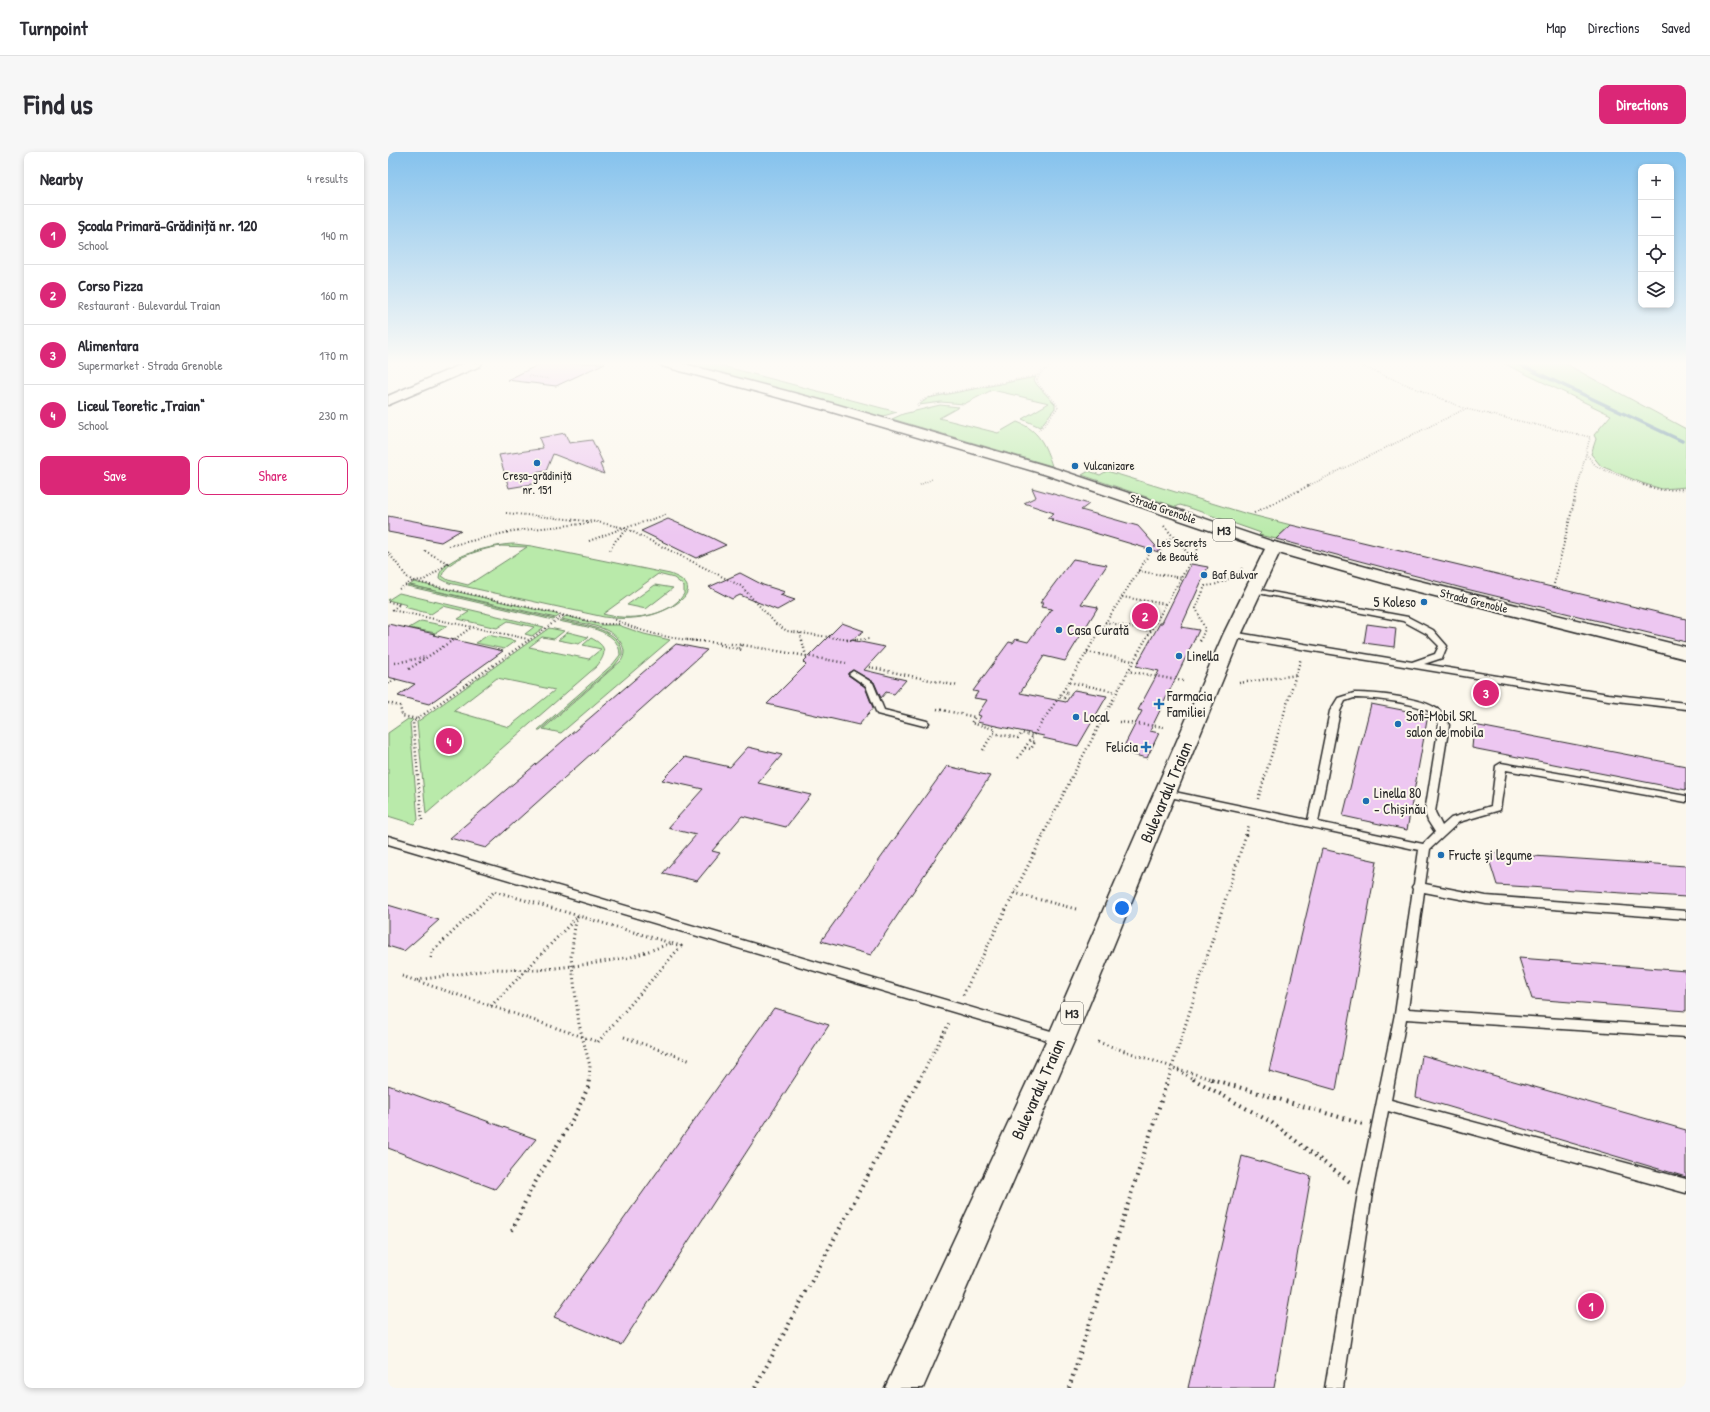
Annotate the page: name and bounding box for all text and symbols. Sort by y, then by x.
text: Turnpoint [20,15,88,41]
text: Map [1546,18,1566,37]
text: Directions [1588,18,1639,37]
text: Saved [1661,18,1690,37]
text: Find us [24,85,93,123]
button: Directions [1599,85,1686,124]
map controls [1638,164,1674,308]
button: + [1638,164,1674,200]
text: Nearby [40,167,83,190]
text: 4 results [307,169,348,187]
button: − [1638,200,1674,236]
text: Școala Primară-Grădiniță nr. 120 [78,215,257,236]
text: 1 [51,226,55,244]
text: 140 m [321,226,348,244]
text: School [78,236,108,254]
button: locate [1638,236,1674,272]
button: layers [1638,272,1674,308]
text: Corso Pizza [78,275,143,296]
text: 2 [50,286,56,304]
text: 160 m [320,286,348,304]
text: Restaurant · Bulevardul Traian [78,296,220,314]
text: Alimentara [78,335,138,356]
text: 3 [50,346,56,364]
text: 170 m [319,346,348,364]
text: Supermarket · Strada Grenoble [78,356,223,374]
text: Liceul Teoretic „Traian“ [78,395,205,416]
text: 4 [51,406,55,424]
text: 230 m [318,406,348,424]
text: School [78,416,108,434]
button: Save [40,456,190,495]
button: Share [198,456,348,495]
place label: Vulcanizare [1083,457,1135,474]
marker: Creșa-grădiniță nr. 151 [532,458,542,468]
marker: Vulcanizare [1070,461,1080,471]
place label: Creșa-grădiniță nr. 151 [502,467,572,498]
street label: Strada Grenoble [1128,489,1199,528]
road number: M3 [1213,519,1235,541]
place label: Les Secrets de Beauté [1157,534,1207,565]
marker: Les Secrets de Beauté [1144,545,1154,555]
place label: Baf Bulvar [1212,566,1258,583]
marker: Baf Bulvar [1199,570,1209,580]
street label: Strada Grenoble [1438,584,1510,617]
place label: 5 Koleso [1374,592,1416,611]
marker: 5 Koleso [1419,597,1429,607]
pin: 2 [1132,601,1158,631]
place label: Casa Curată [1067,620,1129,639]
marker: Casa Curată [1054,625,1064,635]
place label: Linella [1187,646,1219,665]
marker: Linella [1174,651,1184,661]
pin: 3 [1473,678,1499,708]
place label: Farmacia Familiei [1166,686,1213,721]
marker: Farmacia Familiei [1154,699,1164,709]
place label: Sofi-Mobil SRL salon de mobila [1406,706,1484,741]
place label: Local [1084,707,1110,726]
marker: Local [1071,712,1081,722]
marker: Sofi-Mobil SRL salon de mobila [1393,719,1403,729]
pin: 4 [436,726,462,756]
place label: Felicia [1105,737,1138,756]
street label: Bulevardul Traian [1134,738,1197,846]
marker: Felicia [1141,742,1151,752]
place label: Linella 80 - Chișinău [1374,783,1426,818]
marker: Linella 80 - Chișinău [1361,796,1371,806]
place label: Fructe și legume [1448,845,1533,865]
marker: Fructe și legume [1436,850,1446,860]
your location [1112,898,1132,918]
road number: M3 [1061,1002,1083,1024]
street label: Bulevardul Traian [1005,1035,1070,1143]
pin: 1 [1578,1291,1604,1321]

